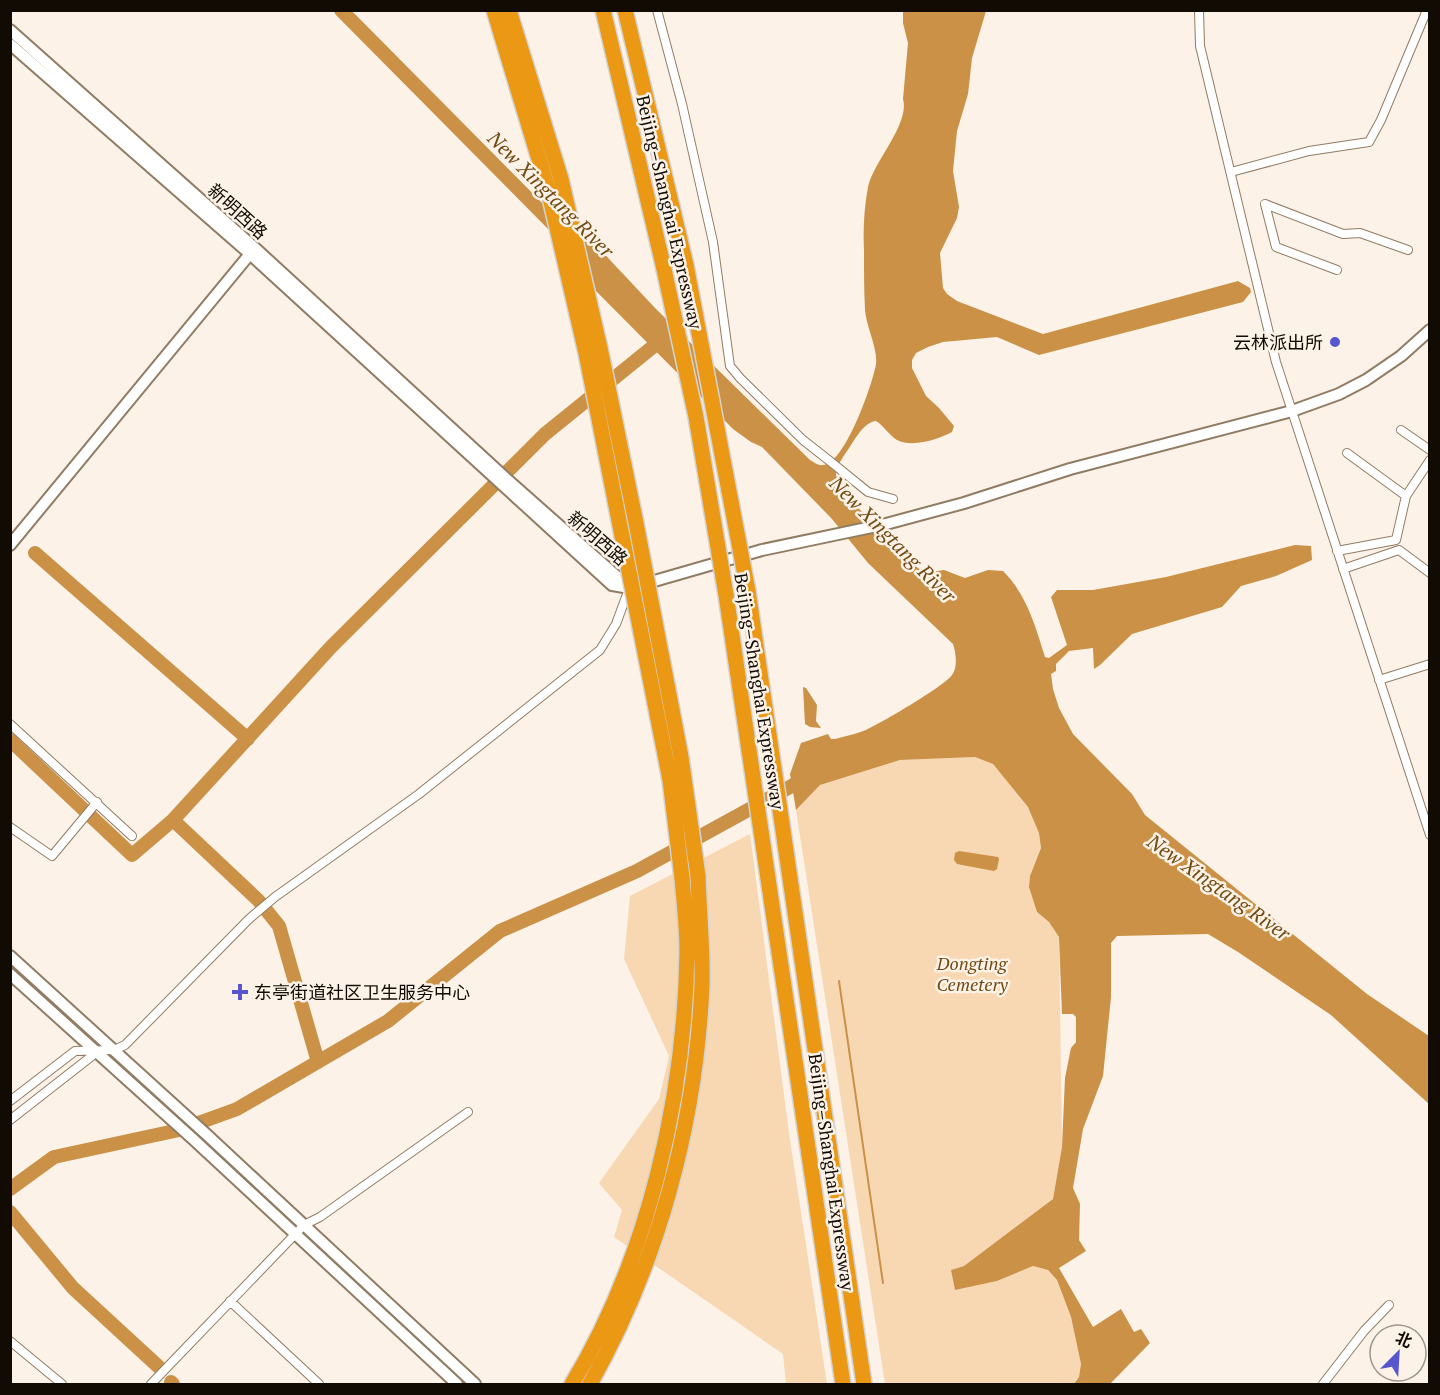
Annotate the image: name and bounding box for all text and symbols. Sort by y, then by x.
street label: Beijing–Shanghai Expressway [631,93,709,332]
water label: New Xingtang River [481,124,621,264]
street label: 新明西路 [203,178,273,244]
place label: 云林派出所 [1233,330,1323,354]
marker: 云林派出所 [1328,335,1342,349]
water label: New Xingtang River [823,469,963,609]
street label: 新明西路 [563,505,633,571]
street label: Beijing–Shanghai Expressway [729,571,791,812]
water label: New Xingtang River [1141,827,1297,947]
park label: Dongting Cemetery [936,951,1008,996]
place label: 东亭街道社区卫生服务中心 [254,980,470,1004]
marker: 东亭街道社区卫生服务中心 [231,983,249,1001]
street label: Beijing–Shanghai Expressway [803,1052,861,1293]
north arrow [1368,1323,1428,1383]
text: 北 [1392,1326,1416,1353]

